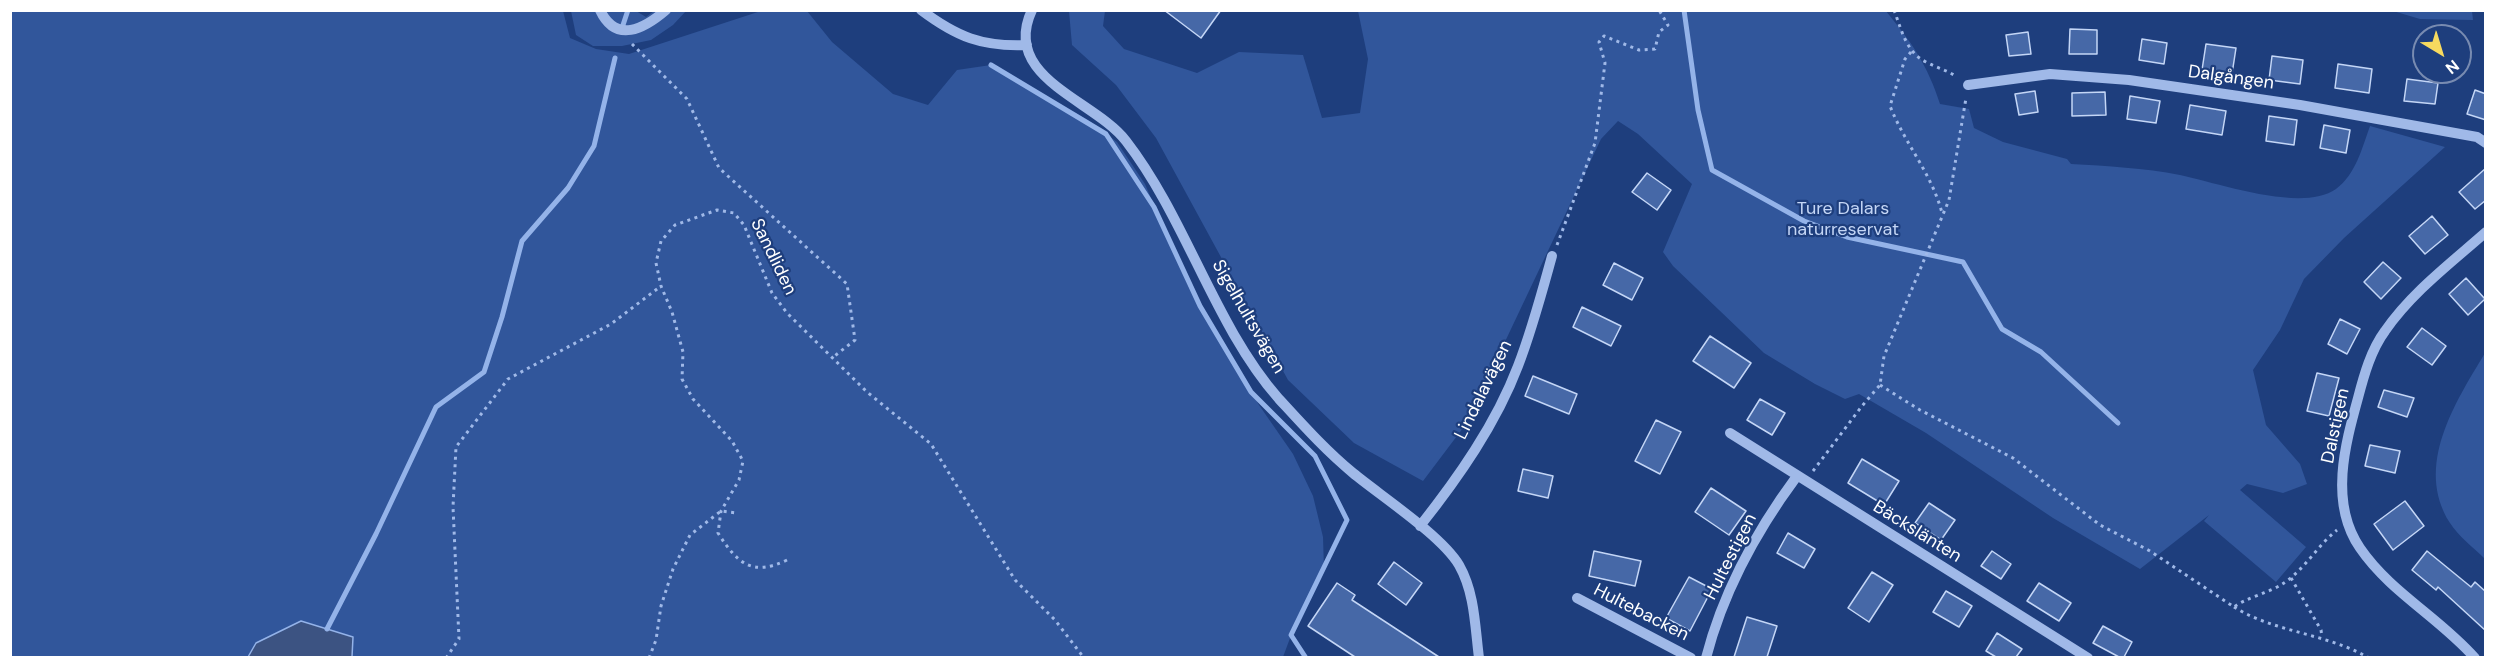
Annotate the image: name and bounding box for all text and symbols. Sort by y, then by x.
north arrow [2412,24,2472,84]
text: N [2441,55,2463,79]
street label: Dalgången [2187,61,2275,95]
park label: Ture Dalars naturreservat [1787,198,1899,240]
street label: Sandliden [745,215,801,299]
street label: Sigelhultsvägen [1207,256,1289,378]
street label: Lindalavägen [1451,337,1517,443]
street label: Dalstigen [2317,386,2355,466]
street label: Bäckslänten [1869,496,1965,568]
street label: Hultestigen [1700,510,1762,604]
street label: Hultebacken [1590,580,1692,646]

